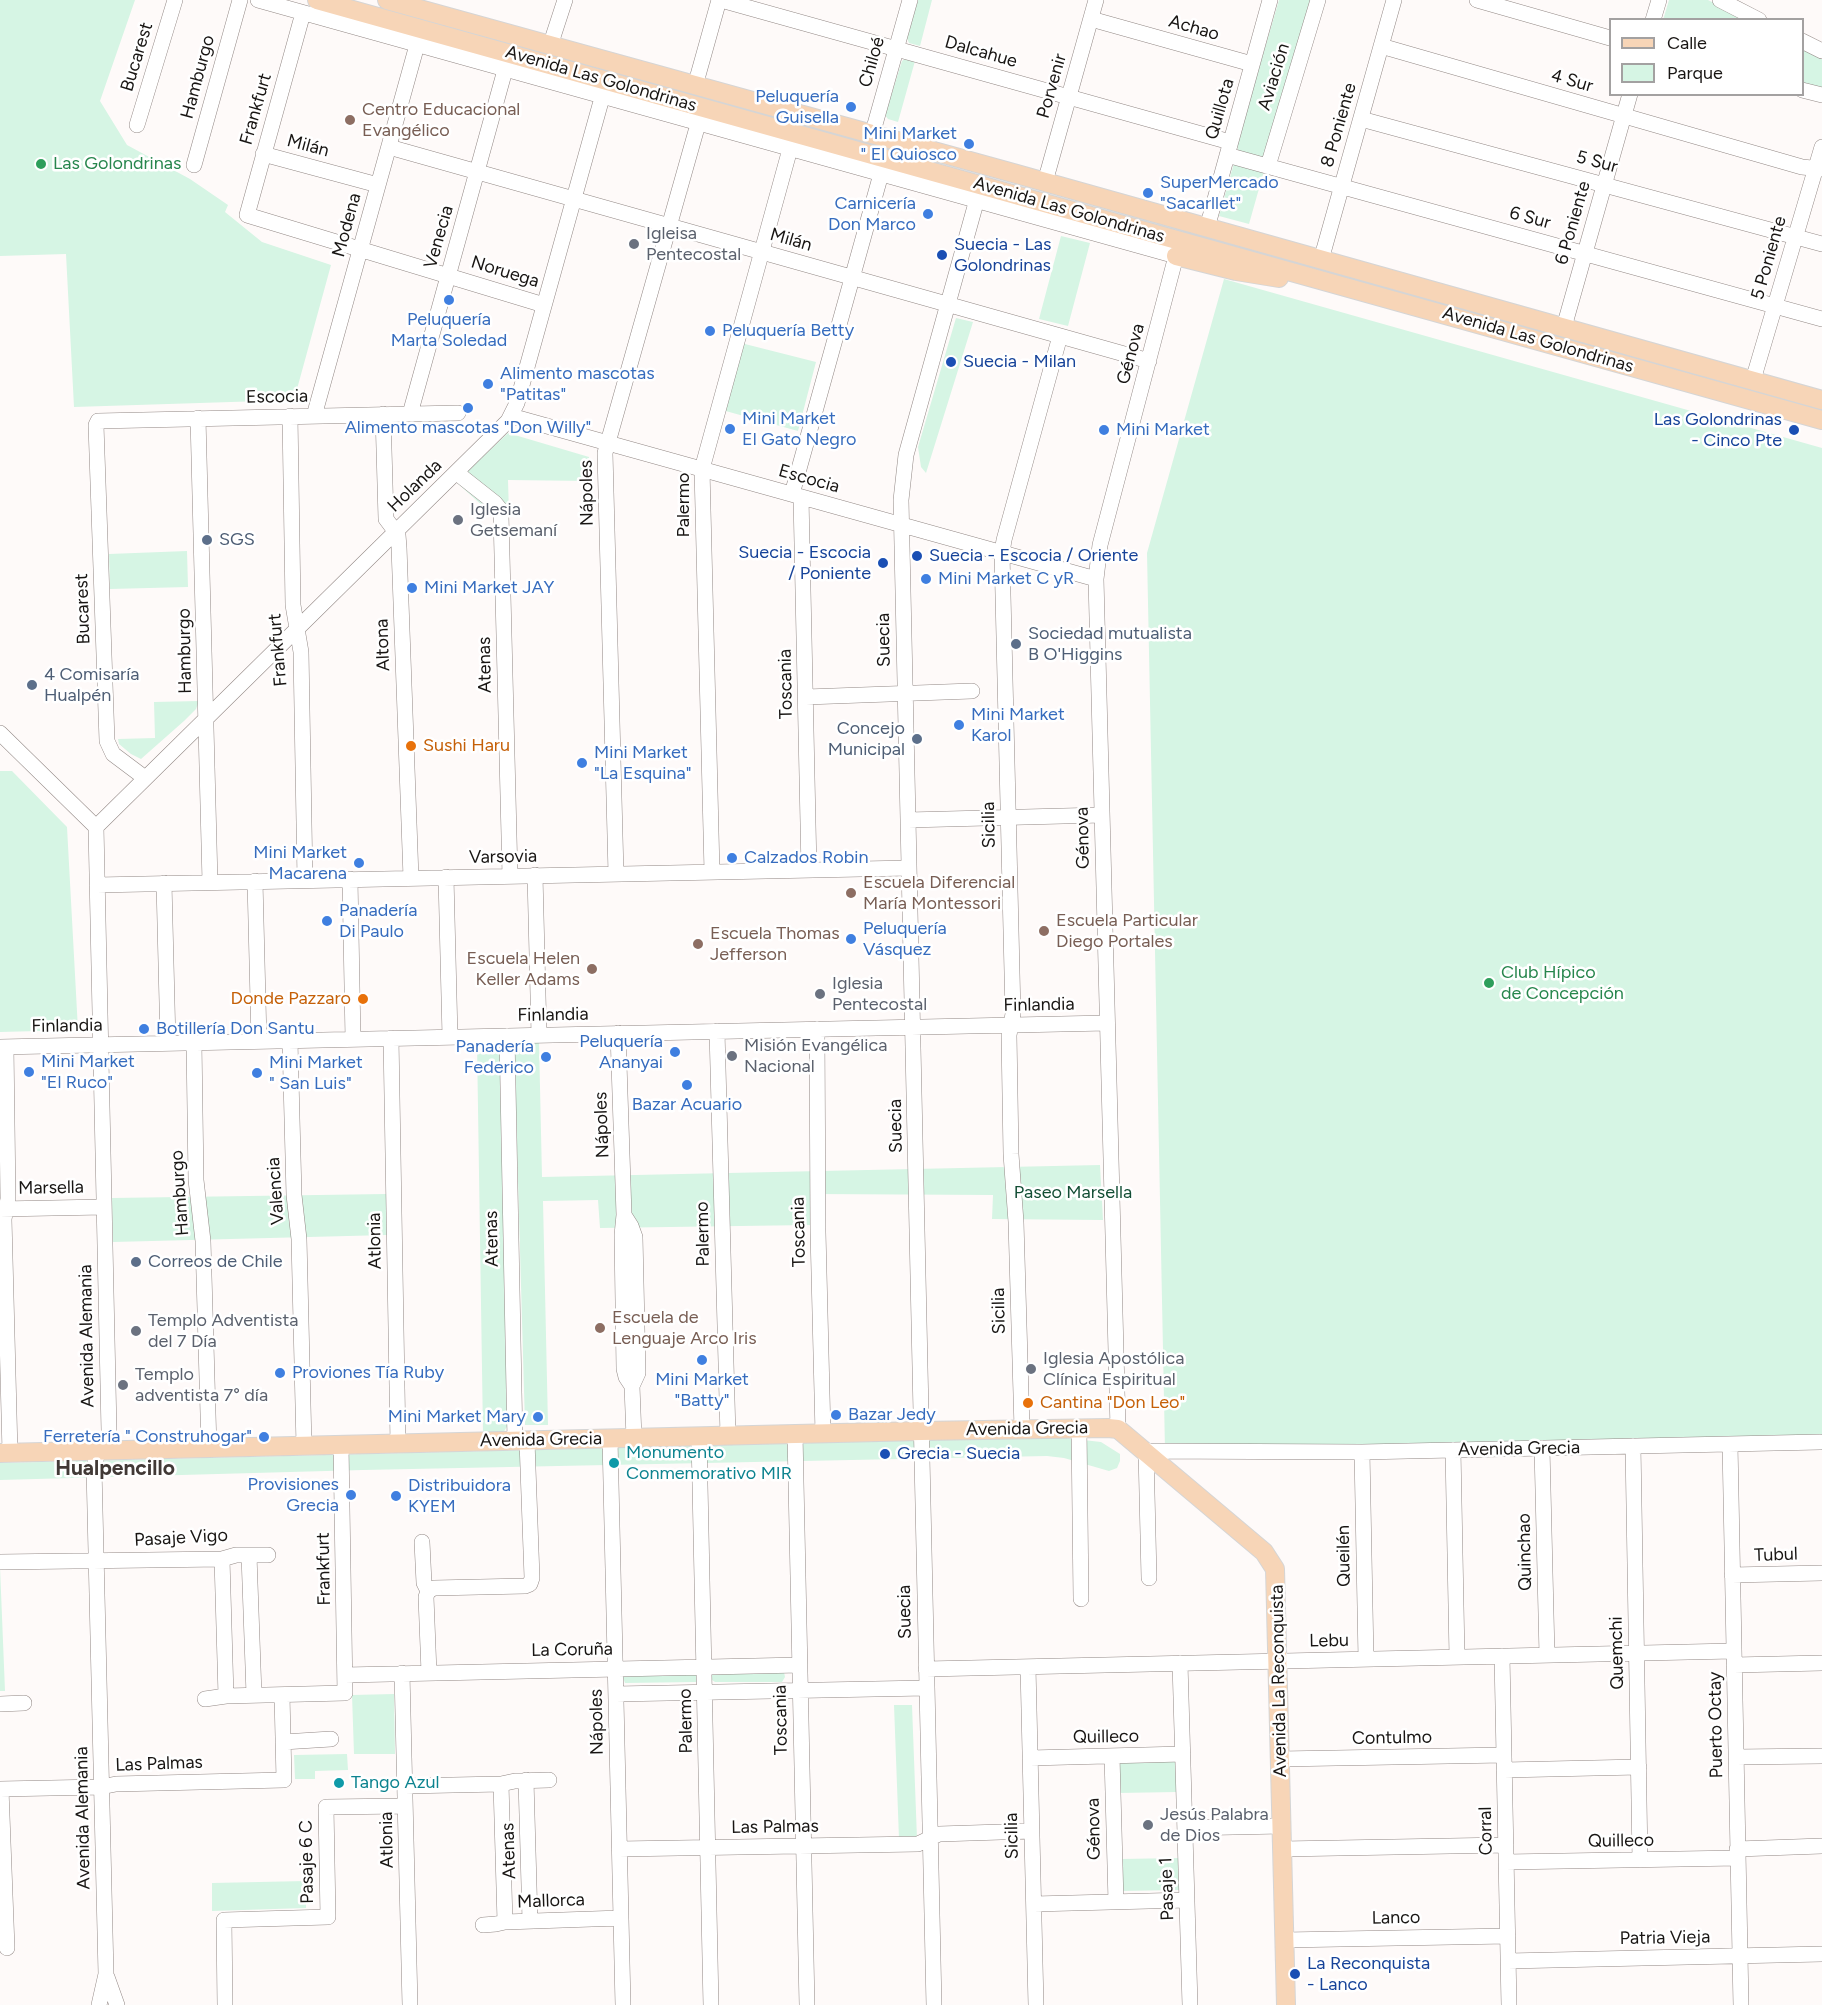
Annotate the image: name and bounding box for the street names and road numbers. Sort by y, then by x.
street label: Achao [1166,11,1222,45]
street label: Bucarest [116,20,158,94]
street label: Dalcahue [942,31,1020,73]
street label: Hamburgo [176,33,220,121]
street label: Chiloé [855,34,889,90]
street label: Avenida Las Golondrinas [503,41,699,117]
street label: Aviación [1254,41,1294,113]
street label: Porvenir [1033,51,1071,121]
street label: 4 Sur [1548,65,1596,97]
street label: Frankfurt [236,71,276,147]
street label: Quillota [1201,76,1239,142]
street label: 8 Poniente [1317,80,1361,170]
street label: Milán [285,130,331,162]
street label: 5 Sur [1574,146,1620,178]
street label: Avenida Las Golondrinas [971,172,1167,248]
street label: 6 Poniente [1551,179,1595,267]
street label: Modena [328,191,366,259]
street label: 6 Sur [1507,202,1553,234]
street label: Venecia [420,203,458,271]
street label: 5 Poniente [1747,214,1791,302]
street label: Milán [768,224,814,256]
street label: Noruega [468,251,542,293]
street label: Avenida Las Golondrinas [1440,302,1636,378]
street label: Génova [1113,321,1149,387]
street label: Escocia [246,386,308,408]
street label: Holanda [383,455,447,517]
street label: Nápoles [576,460,598,526]
street label: Escocia [776,460,842,498]
street label: Palermo [673,472,695,538]
street label: Bucarest [71,573,95,645]
street label: Hamburgo [173,608,197,694]
street label: Frankfurt [264,613,292,687]
street label: Suecia [873,613,895,667]
street label: Altona [371,618,395,672]
street label: Atenas [474,637,496,693]
street label: Toscania [775,649,797,719]
street label: Sicilia [978,802,1000,848]
street label: Génova [1072,807,1094,869]
street label: Varsovia [469,846,537,868]
street label: Finlandia [1003,994,1075,1016]
street label: Finlandia [517,1004,589,1026]
street label: Finlandia [31,1015,103,1037]
street label: Nápoles [590,1091,614,1159]
street label: Suecia [885,1099,907,1153]
street label: Hamburgo [166,1150,194,1236]
street label: Valencia [263,1156,289,1226]
street label: Marsella [18,1177,84,1199]
street label: Toscania [788,1197,810,1267]
street label: Palermo [692,1201,714,1267]
street label: Atenas [481,1211,503,1267]
street label: Atlonia [364,1212,386,1270]
street label: Avenida Alemania [75,1264,99,1408]
street label: Sicilia [988,1288,1010,1334]
street label: Avenida Grecia [966,1417,1088,1441]
street label: Avenida Grecia [480,1428,602,1452]
street label: Avenida Grecia [1458,1437,1580,1461]
street label: Quinchao [1514,1513,1536,1591]
street label: Pasaje Vigo [134,1525,228,1551]
street label: Queilén [1333,1525,1355,1587]
street label: Frankfurt [313,1532,335,1606]
street label: Tubul [1754,1543,1798,1567]
street label: Suecia [894,1585,916,1639]
street label: Avenida La Reconquista [1267,1585,1291,1777]
street label: Quemchi [1606,1616,1628,1690]
street label: Lebu [1309,1630,1349,1652]
street label: La Coruña [531,1638,613,1662]
street label: Puerto Octay [1704,1671,1728,1779]
street label: Toscania [770,1685,792,1755]
street label: Palermo [675,1688,697,1754]
street label: Nápoles [586,1689,608,1755]
street label: Quilleco [1073,1726,1139,1748]
street label: Contulmo [1352,1727,1432,1749]
street label: Avenida Alemania [71,1746,95,1890]
street label: Las Palmas [115,1752,203,1776]
street label: Génova [1083,1798,1105,1860]
street label: Corral [1475,1806,1497,1856]
street label: Atlonia [376,1811,398,1869]
street label: Sicilia [1001,1813,1023,1859]
street label: Las Palmas [731,1815,819,1839]
street label: Pasaje 6 C [295,1820,319,1904]
street label: Atenas [497,1822,521,1880]
street label: Quilleco [1588,1830,1654,1852]
street label: Pasaje 1 [1155,1857,1179,1921]
street label: Mallorca [517,1889,585,1913]
street label: Lanco [1371,1907,1421,1929]
street label: Patria Vieja [1620,1926,1710,1950]

